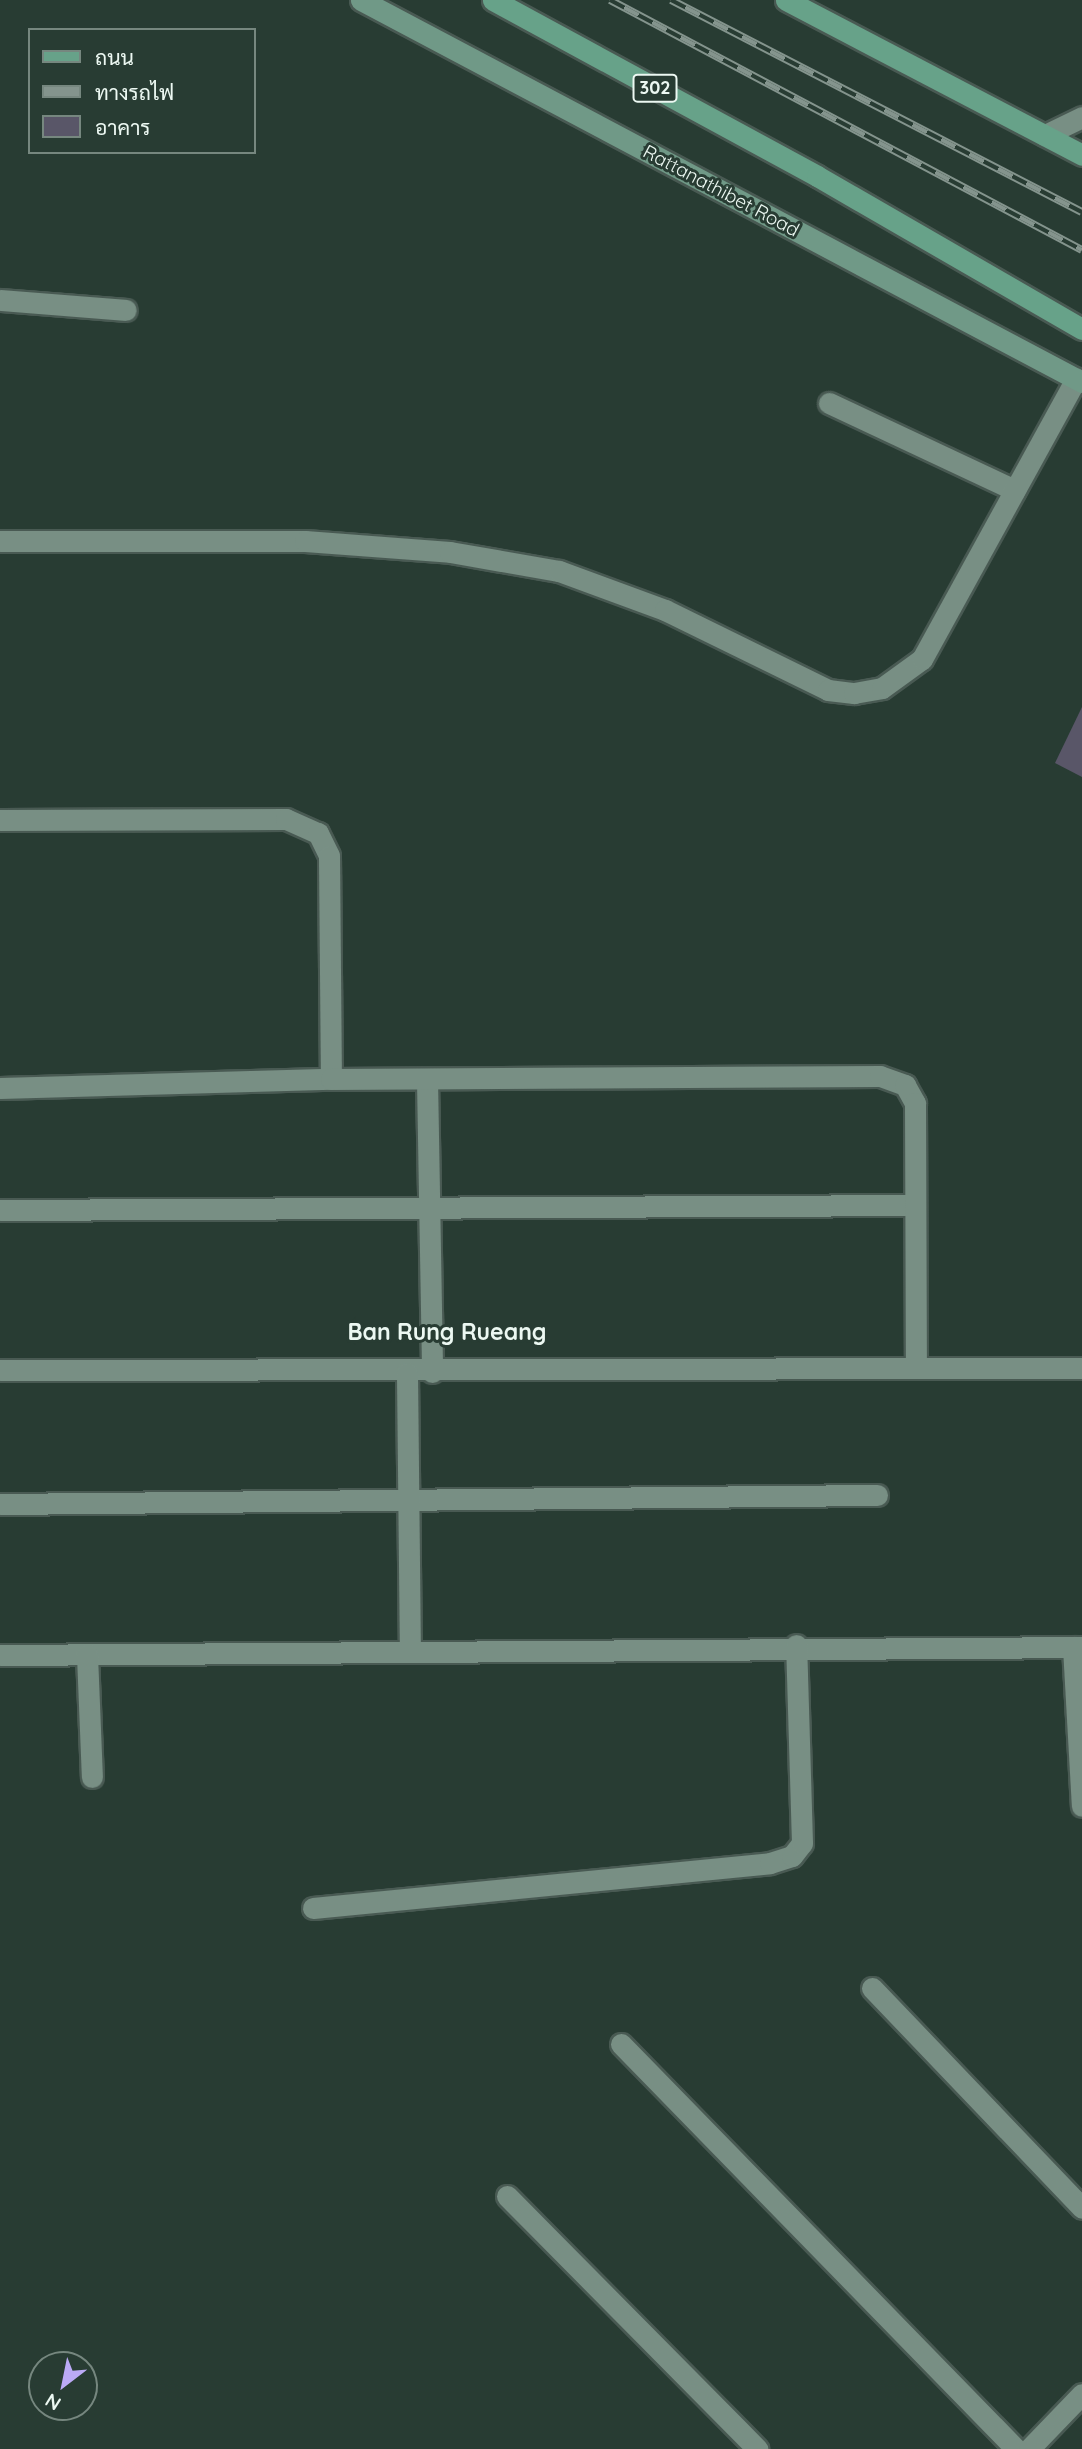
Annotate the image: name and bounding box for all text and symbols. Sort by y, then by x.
legend [28,28,256,154]
text: ถนน [95,44,134,70]
road number: 302 [632,74,678,102]
text: ทางรถไฟ [95,79,174,105]
text: อาคาร [95,114,151,140]
street label: Rattanathibet Road [639,140,803,242]
district label: Ban Rung Rueang [347,1318,547,1346]
north arrow [28,2351,98,2421]
text: N [41,2388,65,2416]

